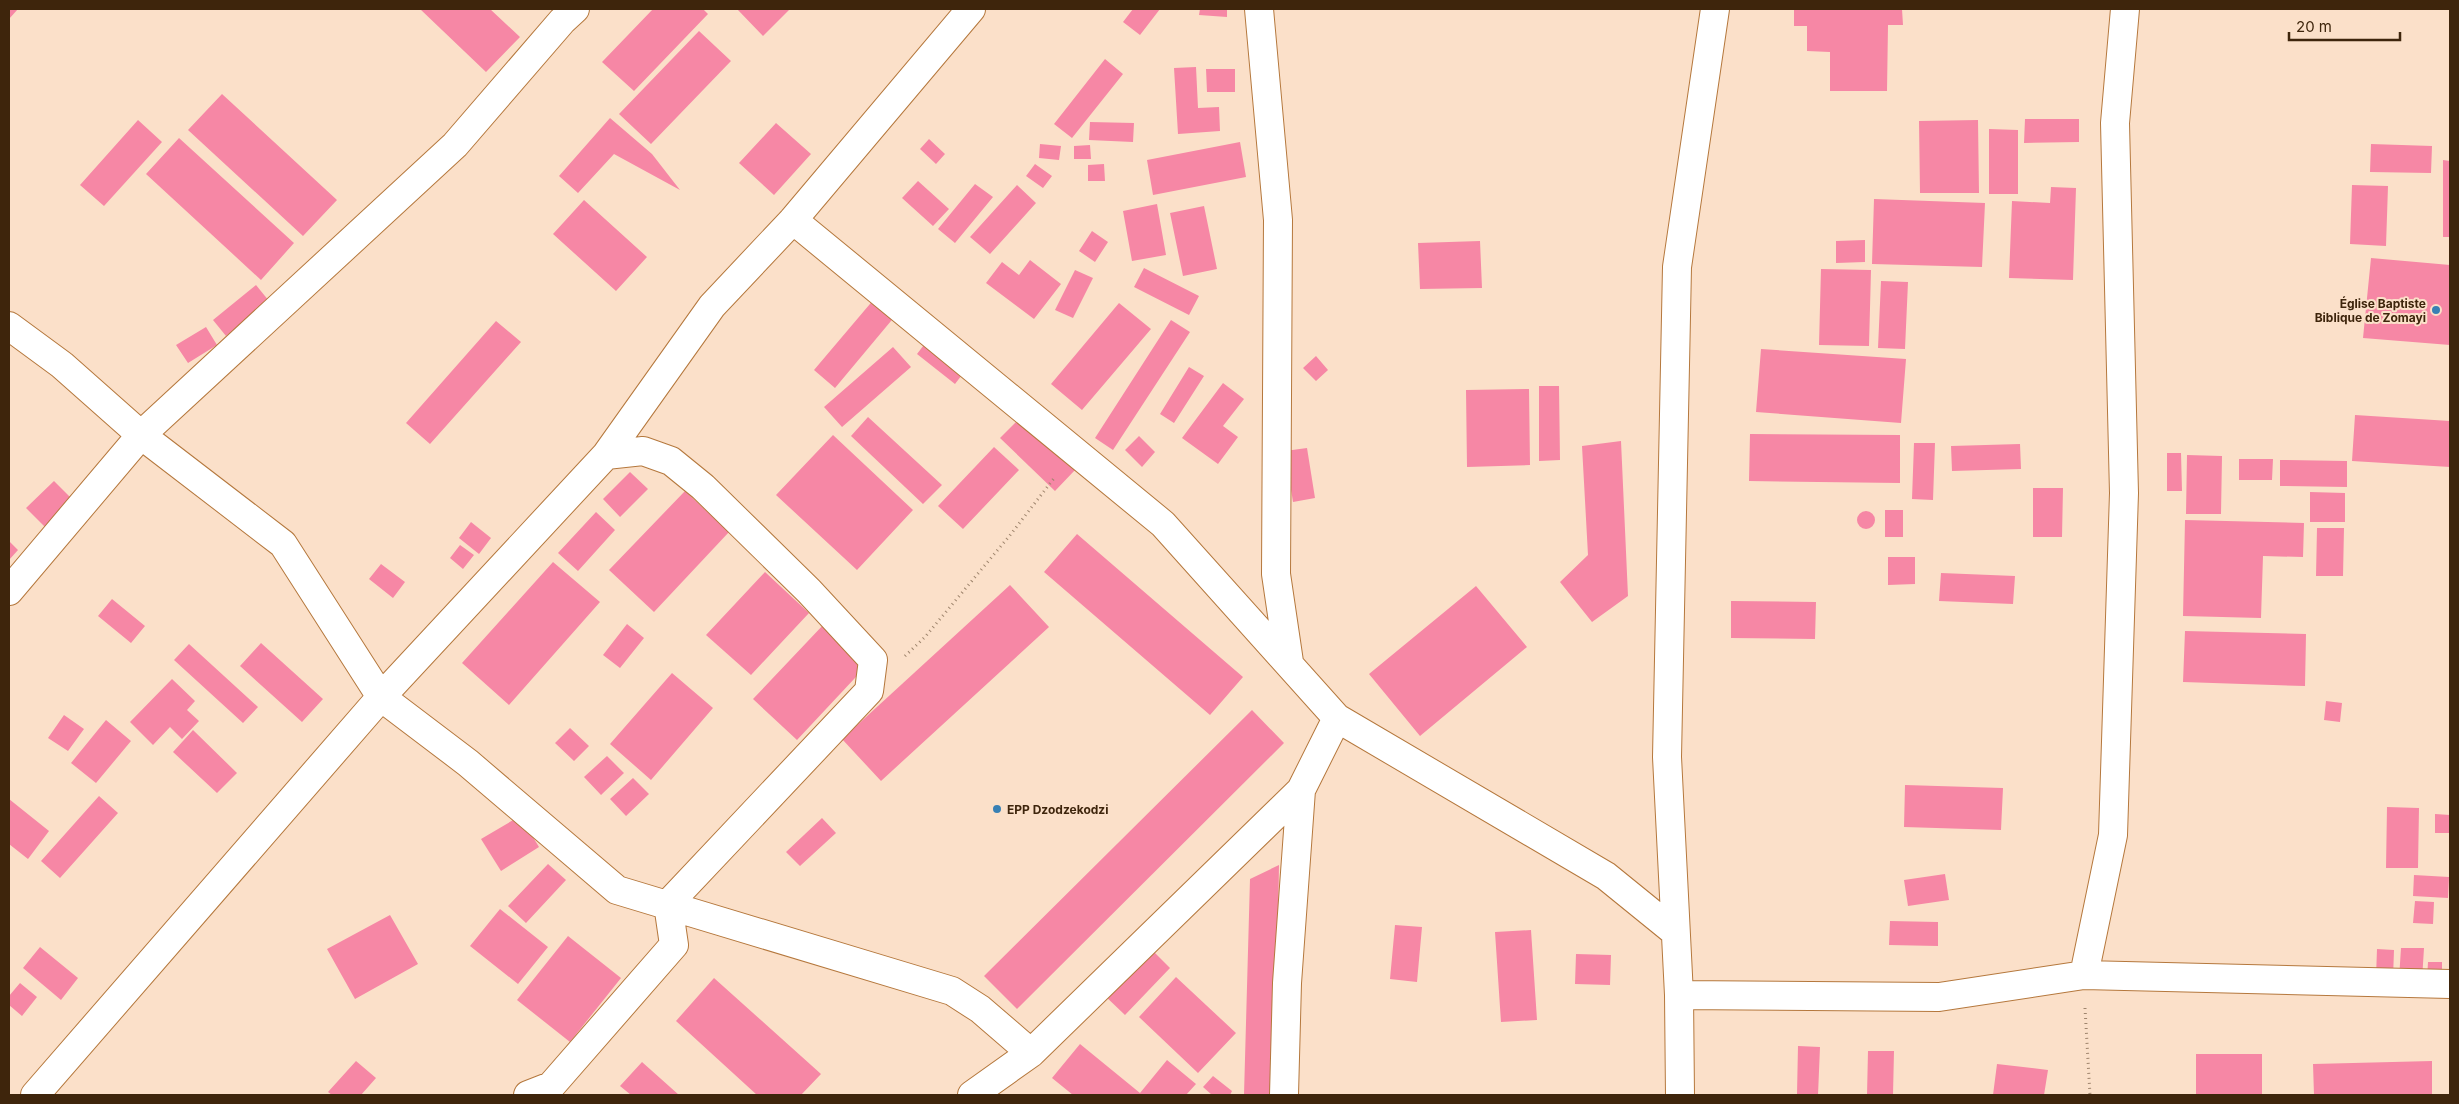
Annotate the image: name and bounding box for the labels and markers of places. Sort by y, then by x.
place label: Église Baptiste Biblique de Zomayi [2315,296,2426,325]
marker: Église Baptiste Biblique de Zomayi [2430,304,2442,316]
place label: EPP Dzodzekodzi [1007,802,1108,817]
marker: EPP Dzodzekodzi [991,803,1003,815]

